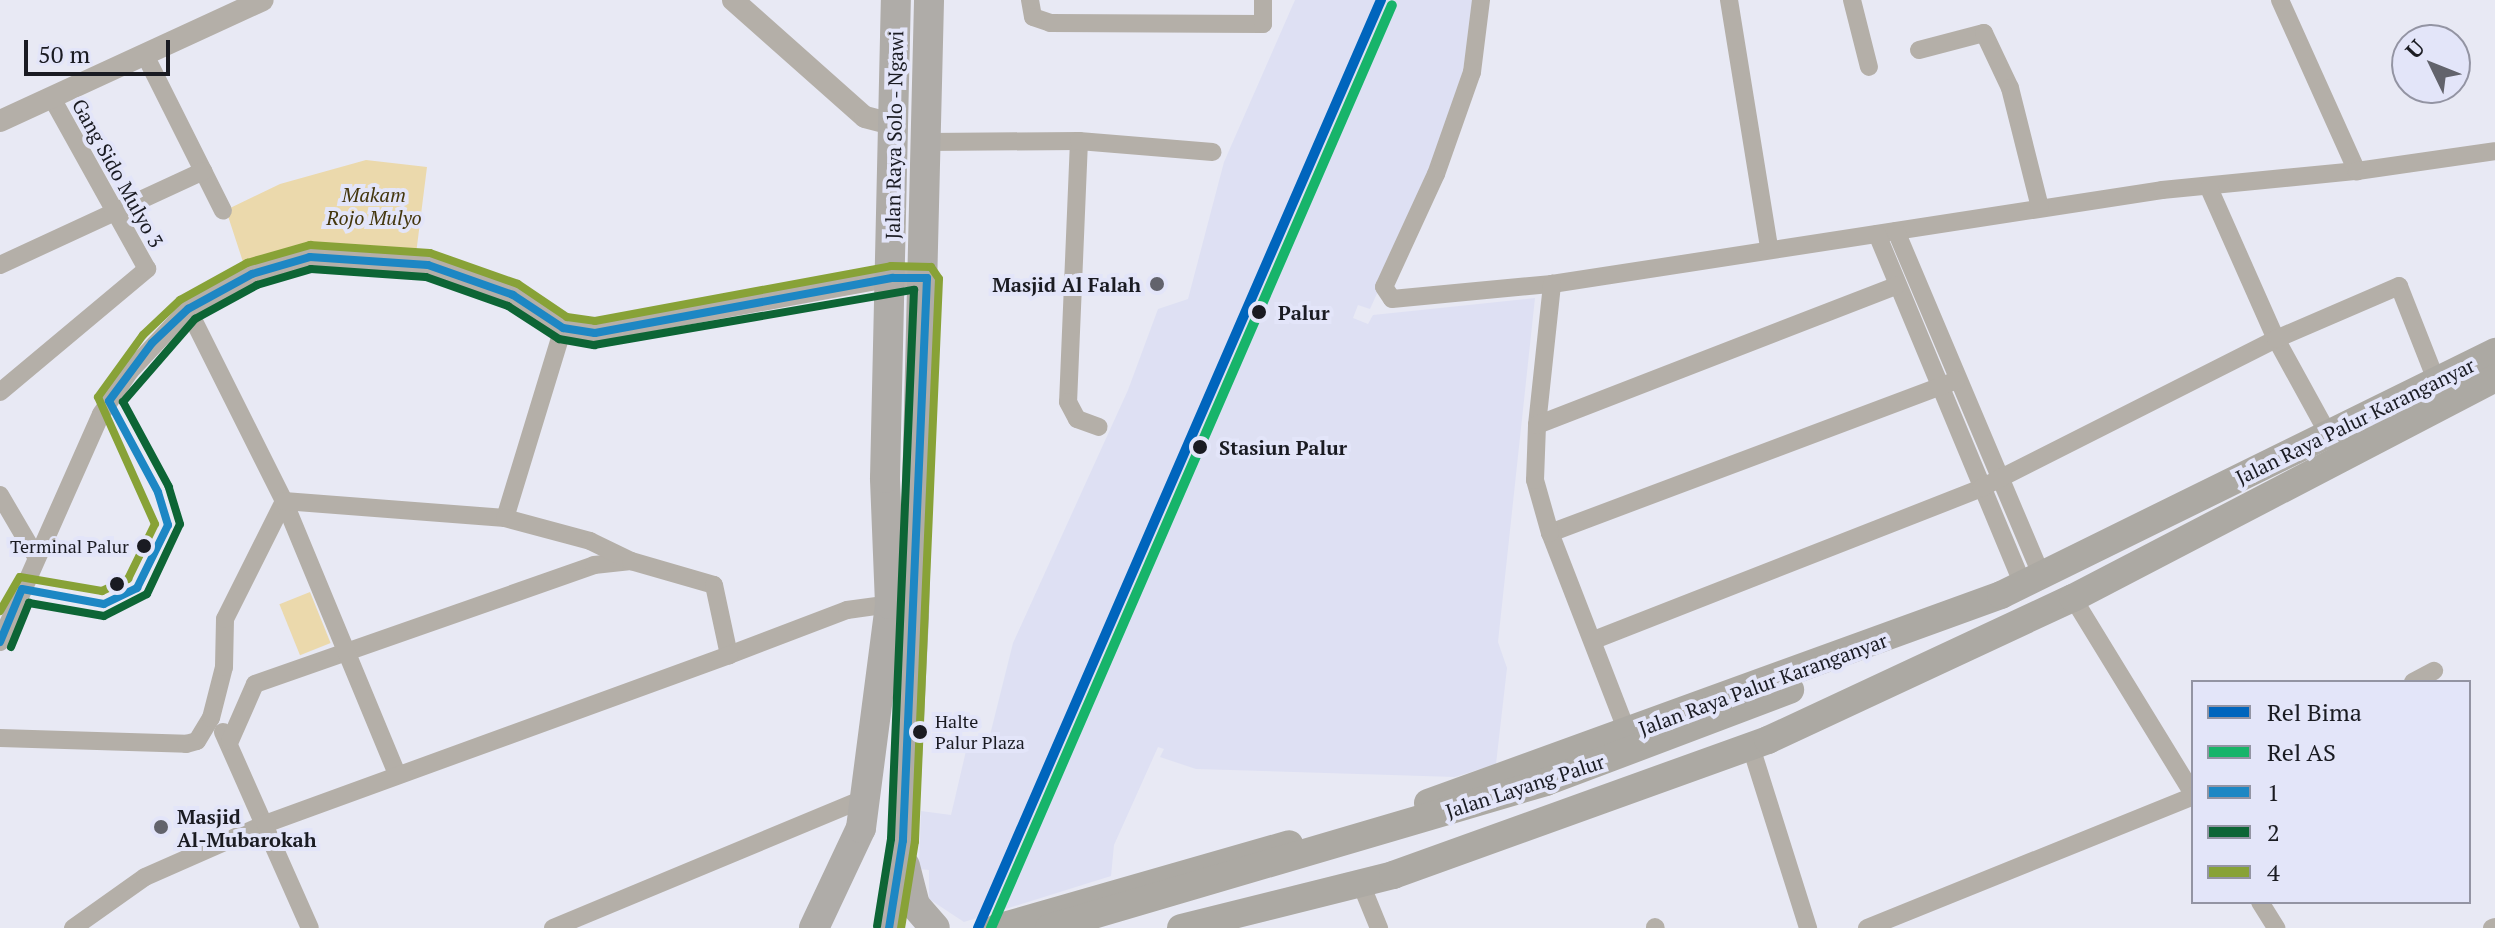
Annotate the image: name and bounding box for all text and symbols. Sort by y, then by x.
scale bar [28,24,174,74]
north arrow [2391,24,2471,104]
street label: Jalan Raya Solo - Ngawi [880,30,908,240]
text: U [2399,33,2431,64]
text: 50 m [38,38,90,70]
street label: Gang Sido Mulyo 3 [67,95,169,251]
park label: Makam Rojo Mulyo [326,182,422,229]
place label: Masjid Al Falah [992,272,1141,296]
marker: Masjid Al Falah [1148,275,1166,293]
marker: Palur [1247,300,1271,324]
place label: Palur [1278,300,1330,324]
street label: Jalan Raya Palur Karanganyar [2232,353,2478,489]
marker: Stasiun Palur [1188,435,1212,459]
place label: Stasiun Palur [1219,435,1347,459]
place label: Terminal Palur [10,535,129,557]
marker: Terminal Palur [136,538,152,554]
unlabelled marker [109,576,125,592]
street label: Jalan Raya Palur Karanganyar [1635,628,1891,740]
legend [2191,680,2471,904]
text: Rel Bima [2267,696,2362,728]
place label: Halte Palur Plaza [935,711,1025,754]
marker: Halte Palur Plaza [912,724,928,740]
text: Rel AS [2267,736,2336,768]
street label: Jalan Layang Palur [1443,749,1607,823]
text: 1 [2267,776,2280,808]
place label: Masjid Al-Mubarokah [177,804,317,851]
text: 2 [2267,816,2280,848]
marker: Masjid Al-Mubarokah [152,818,170,836]
text: 4 [2267,856,2280,888]

